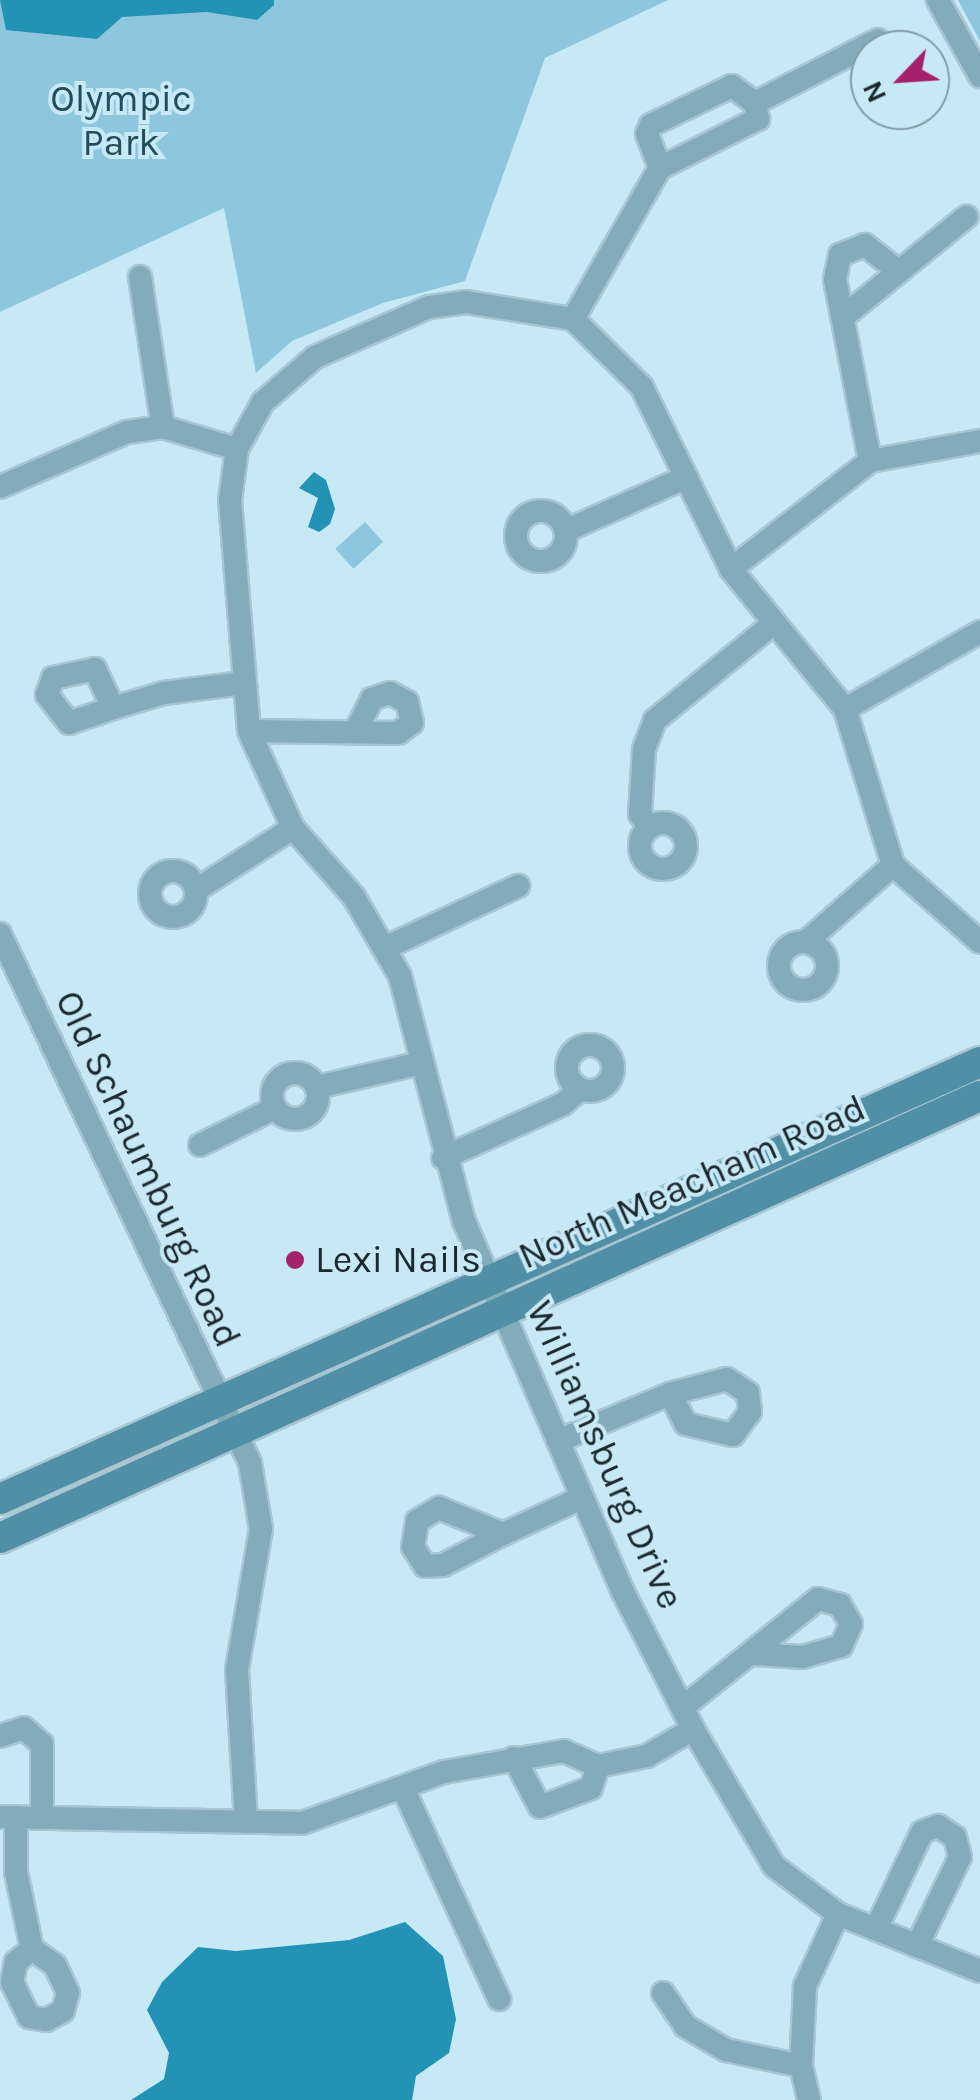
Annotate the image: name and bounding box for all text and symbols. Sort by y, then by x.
north arrow [850,30,950,130]
park label: Olympic Park [50,76,192,165]
text: N [855,76,893,108]
street label: Old Schaumburg Road [45,983,251,1355]
street label: North Meacham Road [511,1085,873,1279]
place label: Lexi Nails [315,1237,481,1283]
marker: Lexi Nails [284,1249,306,1271]
street label: Williamsburg Drive [517,1294,693,1616]

